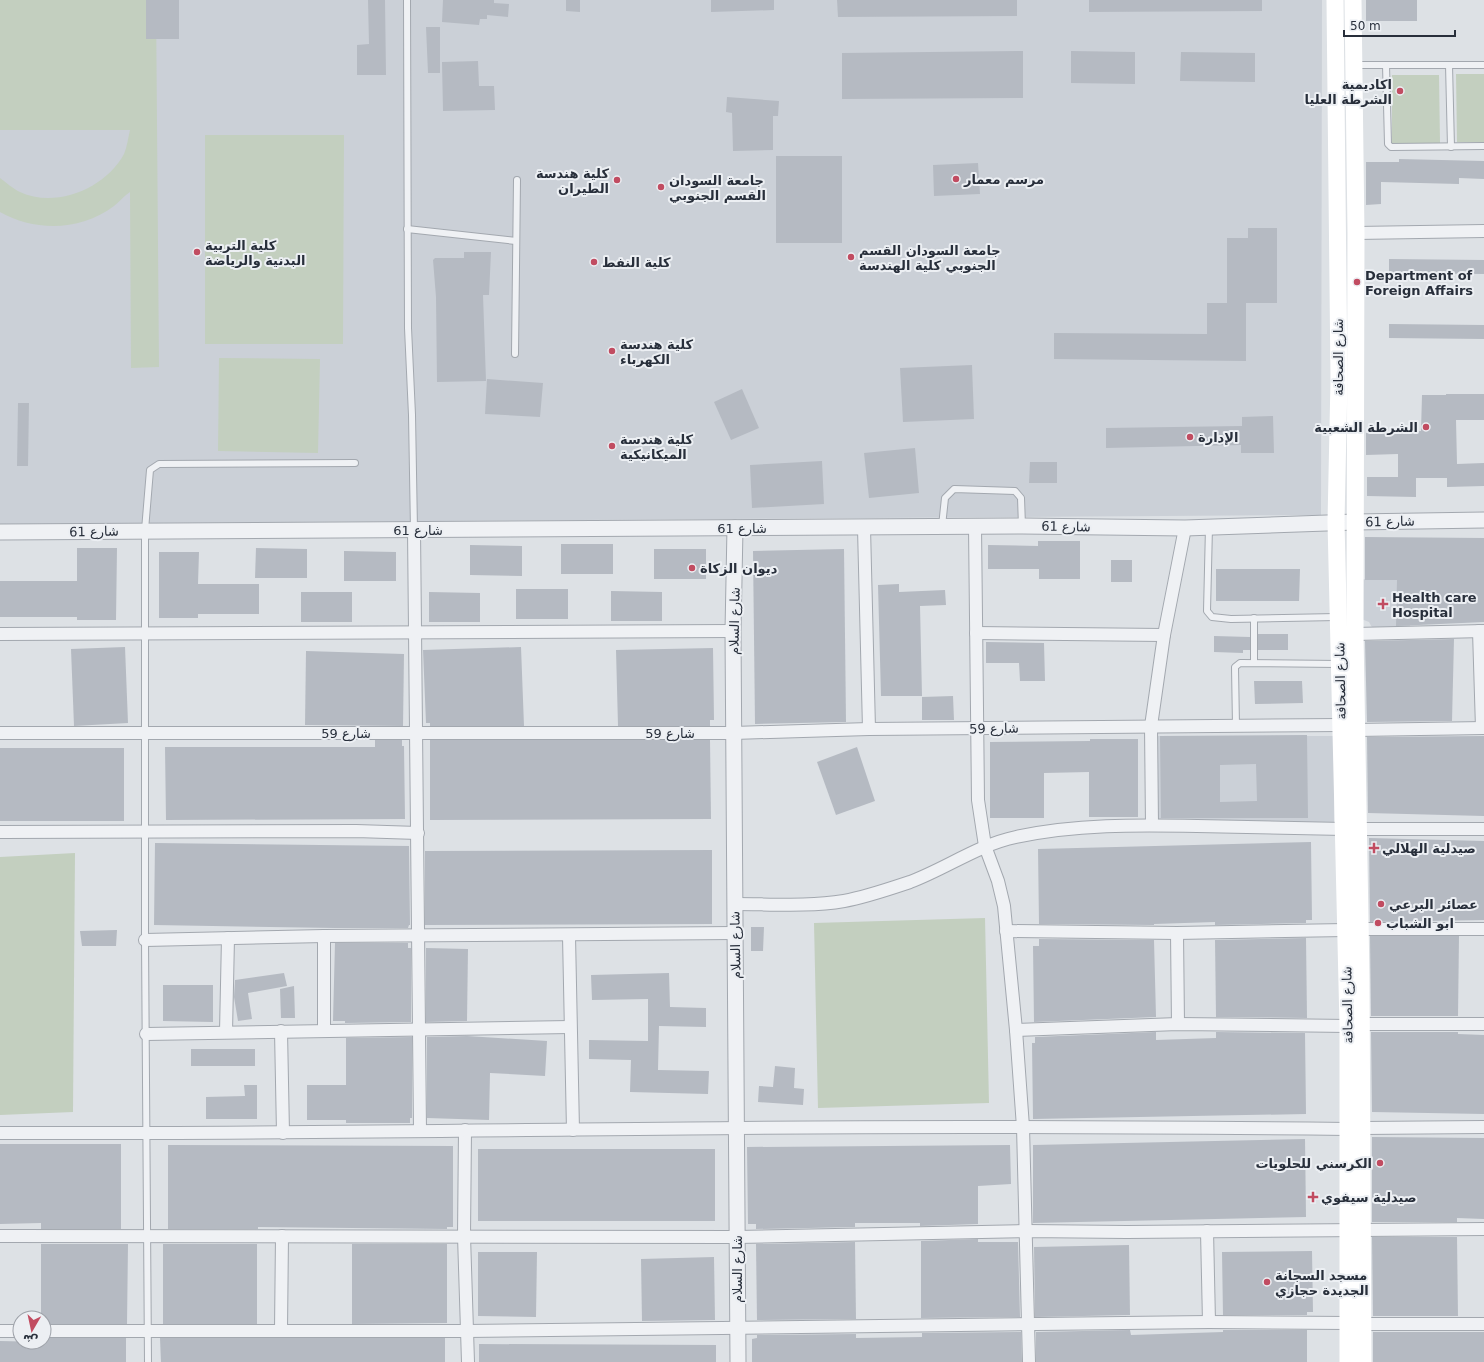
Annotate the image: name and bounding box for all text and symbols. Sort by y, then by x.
scale bar [1344,12,1455,38]
text: 50 m [1350,19,1381,33]
place label: اكاديمية الشرطة العليا [1305,77,1392,107]
marker: اكاديمية الشرطة العليا [1395,86,1405,96]
place label: كلية هندسة الطيران [536,166,609,196]
place label: مرسم معمار [963,172,1044,187]
place label: جامعة السودان القسم الجنوبي [669,173,766,203]
marker: مرسم معمار [951,174,961,184]
marker: كلية هندسة الطيران [612,175,622,185]
marker: جامعة السودان القسم الجنوبي [656,182,666,192]
place label: كلية التربية البدنية والرياضة [205,238,305,268]
place label: جامعة السودان القسم الجنوبي كلية الهندسة [859,243,1001,273]
marker: كلية التربية البدنية والرياضة [192,247,202,257]
marker: جامعة السودان القسم الجنوبي كلية الهندسة [846,252,856,262]
place label: كلية النفط [602,255,671,270]
marker: كلية النفط [589,257,599,267]
place label: Department of Foreign Affairs [1365,268,1473,298]
marker: Department of Foreign Affairs [1352,277,1362,287]
street label: شارع الصحافة [1331,318,1347,396]
place label: كلية هندسة الكهرباء [620,337,694,367]
marker: كلية هندسة الكهرباء [607,346,617,356]
place label: الشرطة الشعبية [1314,420,1418,435]
marker: الشرطة الشعبية [1421,422,1431,432]
place label: الإدارة [1198,430,1238,445]
place label: كلية هندسة الميكانيكية [620,432,694,462]
marker: الإدارة [1185,432,1195,442]
marker: كلية هندسة الميكانيكية [607,441,617,451]
street label: شارع 61 [1365,514,1415,530]
street label: شارع 61 [1041,519,1091,535]
street label: شارع 61 [717,521,767,537]
street label: شارع 61 [393,523,443,539]
street label: شارع 61 [69,524,119,540]
place label: ديوان الزكاة [700,561,778,576]
marker: ديوان الزكاة [687,563,697,573]
street label: شارع السلام [726,587,744,655]
place label: Health care Hospital [1392,590,1477,620]
marker: Health care Hospital [1377,598,1389,610]
street label: شارع الصحافة [1332,642,1350,720]
street label: شارع 59 [969,721,1019,737]
street label: شارع 59 [321,726,371,742]
street label: شارع 59 [645,726,695,742]
place label: صيدلية الهلالي [1382,841,1476,856]
marker: صيدلية الهلالي [1369,843,1379,853]
place label: عصائر البرعي [1389,897,1478,912]
marker: عصائر البرعي [1376,899,1386,909]
street label: شارع السلام [727,911,745,979]
place label: ابو الشباب [1386,916,1454,931]
marker: ابو الشباب [1373,918,1383,928]
street label: شارع الصحافة [1339,966,1357,1044]
place label: الكرسني للحلويات [1255,1156,1372,1171]
marker: الكرسني للحلويات [1375,1158,1385,1168]
place label: صيدلية سيفوي [1321,1190,1417,1205]
marker: صيدلية سيفوي [1308,1192,1318,1202]
street label: شارع السلام [730,1235,746,1303]
place label: مسجد السجانة الجديدة حجازي [1275,1268,1369,1298]
marker: مسجد السجانة الجديدة حجازي [1262,1277,1272,1287]
north arrow [12,1310,52,1350]
text: ش [22,1332,39,1347]

